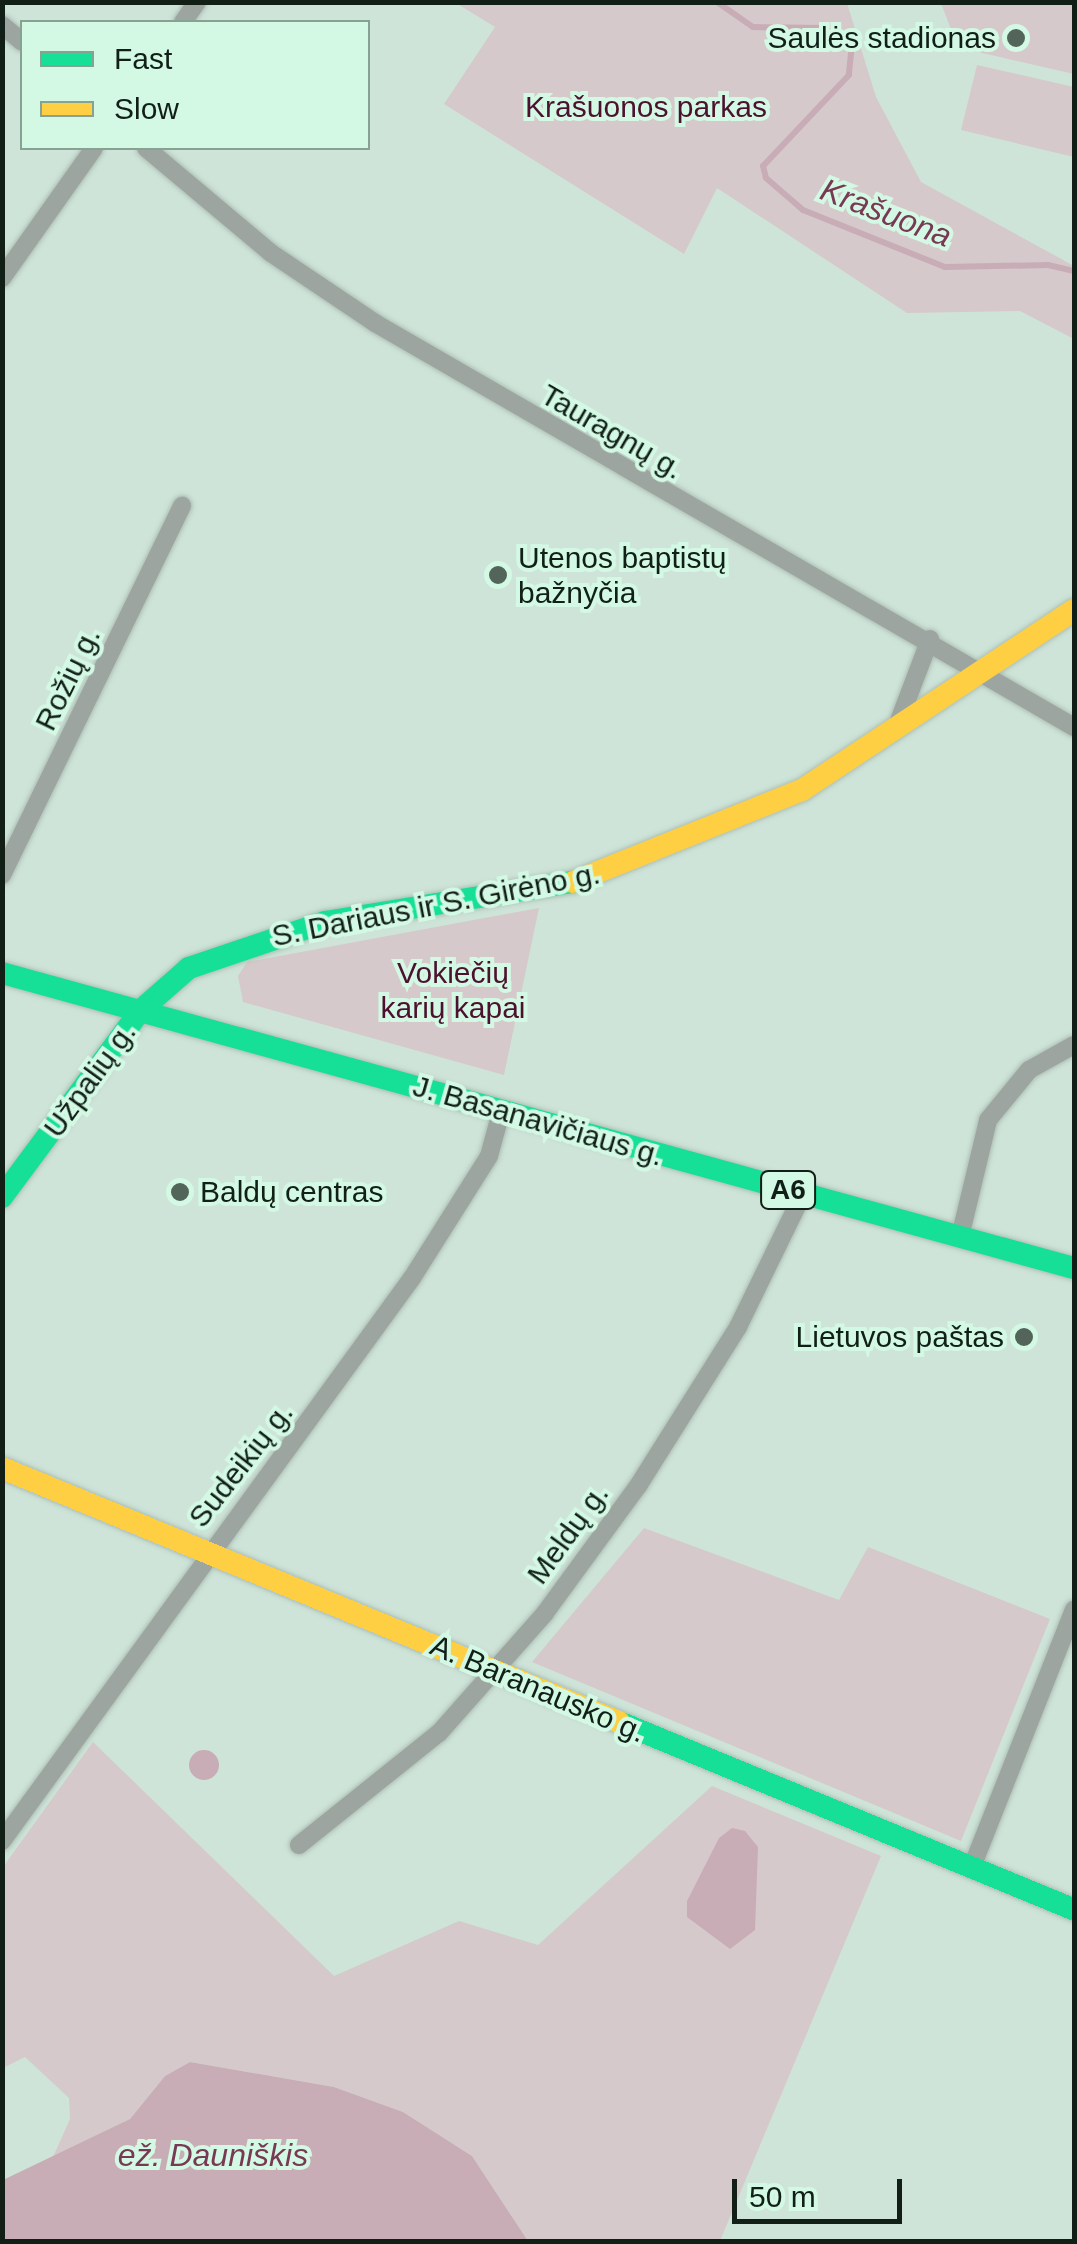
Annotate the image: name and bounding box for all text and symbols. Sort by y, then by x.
legend [20,20,370,150]
place label: Saulės stadionas [768,20,996,56]
marker: Saulės stadionas [1005,27,1027,49]
text: Fast [114,42,172,75]
park label: Krašuonos parkas [525,89,767,125]
text: Slow [114,92,179,125]
water label: Krašuona [815,171,957,255]
street label: Tauragnų g. [534,377,690,487]
place label: Utenos baptistų bažnyčia [518,540,726,610]
marker: Utenos baptistų bažnyčia [487,564,509,586]
street label: Rožių g. [28,622,108,736]
street label: S. Dariaus ir S. Girėno g. [269,856,603,954]
park label: Vokiečių karių kapai [380,955,526,1026]
street label: Užpalių g. [36,1015,144,1145]
street label: J. Basanavičiaus g. [409,1068,667,1174]
road number: A6 [758,1167,818,1213]
place label: Baldų centras [200,1174,383,1210]
marker: Baldų centras [169,1181,191,1203]
place label: Lietuvos paštas [796,1319,1004,1355]
marker: Lietuvos paštas [1013,1326,1035,1348]
street label: Sudeikių g. [181,1395,301,1535]
street label: Meldų g. [520,1477,616,1591]
street label: A. Baranausko g. [425,1627,651,1751]
water label: ež. Dauniškis [118,2136,308,2174]
scale bar [737,2159,907,2221]
text: 50 m [749,2180,816,2213]

